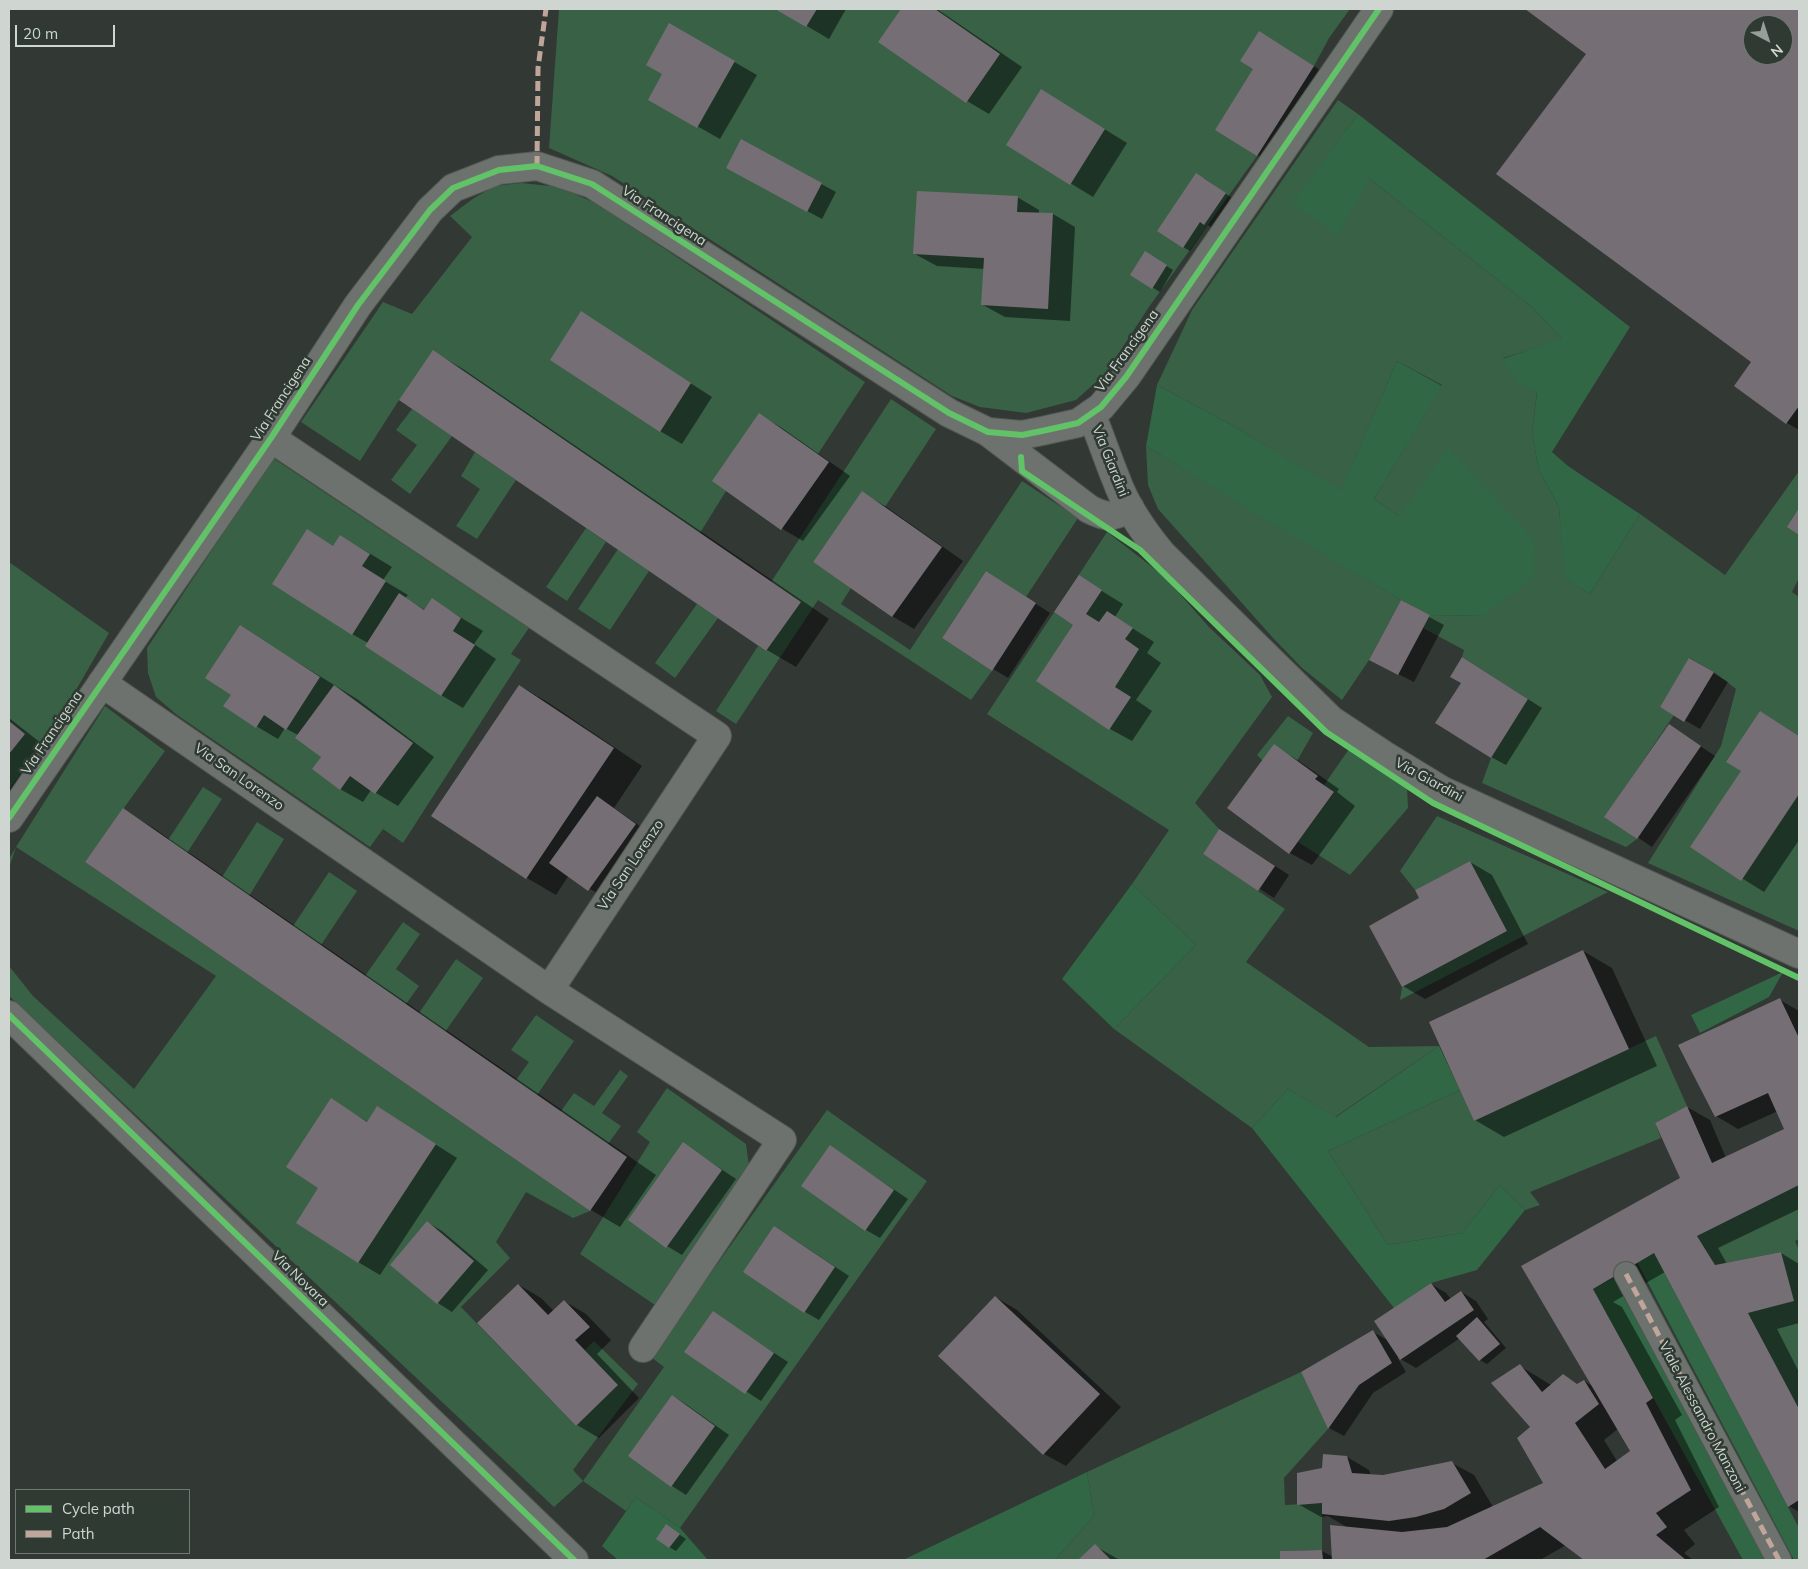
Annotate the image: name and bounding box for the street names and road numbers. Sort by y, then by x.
street label: Via Francigena [619,182,709,250]
street label: Via Francigena [1092,307,1162,395]
street label: Via Francigena [247,354,315,444]
street label: Via Giardini [1088,423,1132,499]
street label: Via Francigena [18,688,86,778]
street label: Via San Lorenzo [191,740,287,814]
street label: Via Giardini [1392,754,1466,806]
street label: Via San Lorenzo [595,817,667,913]
street label: Via Novara [268,1248,332,1310]
street label: Viale Alessandro Manzoni [1655,1339,1749,1495]

